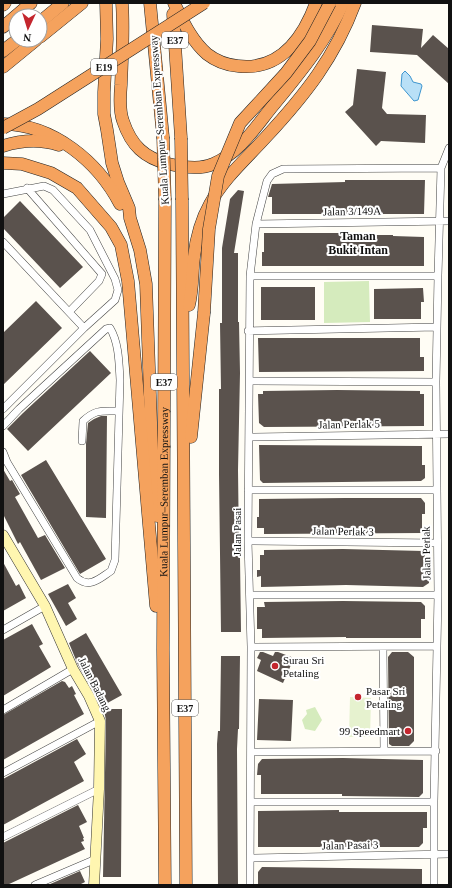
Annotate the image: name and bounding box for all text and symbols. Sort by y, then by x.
north arrow [8,8,48,48]
text: N [23,32,32,44]
road number: E37 [162,32,188,48]
street label: Kuala Lumpur–Seremban Expressway [147,34,171,205]
road number: E19 [91,59,117,75]
street label: Jalan 3/149A [323,204,381,218]
district label: Taman Bukit Intan [328,229,388,257]
road number: E37 [151,374,177,390]
street label: Kuala Lumpur–Seremban Expressway [157,406,170,577]
street label: Jalan Perlak 5 [318,417,380,431]
street label: Jalan Pasai [231,508,243,556]
street label: Jalan Perlak 3 [312,524,374,538]
street label: Jalan Perlak [420,526,432,580]
place label: Surau Sri Petaling [283,654,324,679]
street label: Jalan Badang [76,655,114,713]
marker: Surau Sri Petaling [270,661,280,671]
place label: Pasar Sri Petaling [366,685,405,710]
marker: Pasar Sri Petaling [353,692,363,702]
road number: E37 [172,700,198,716]
place label: 99 Speedmart [339,725,400,737]
marker: 99 Speedmart [403,726,413,736]
street label: Jalan Pasai 3 [321,838,379,851]

